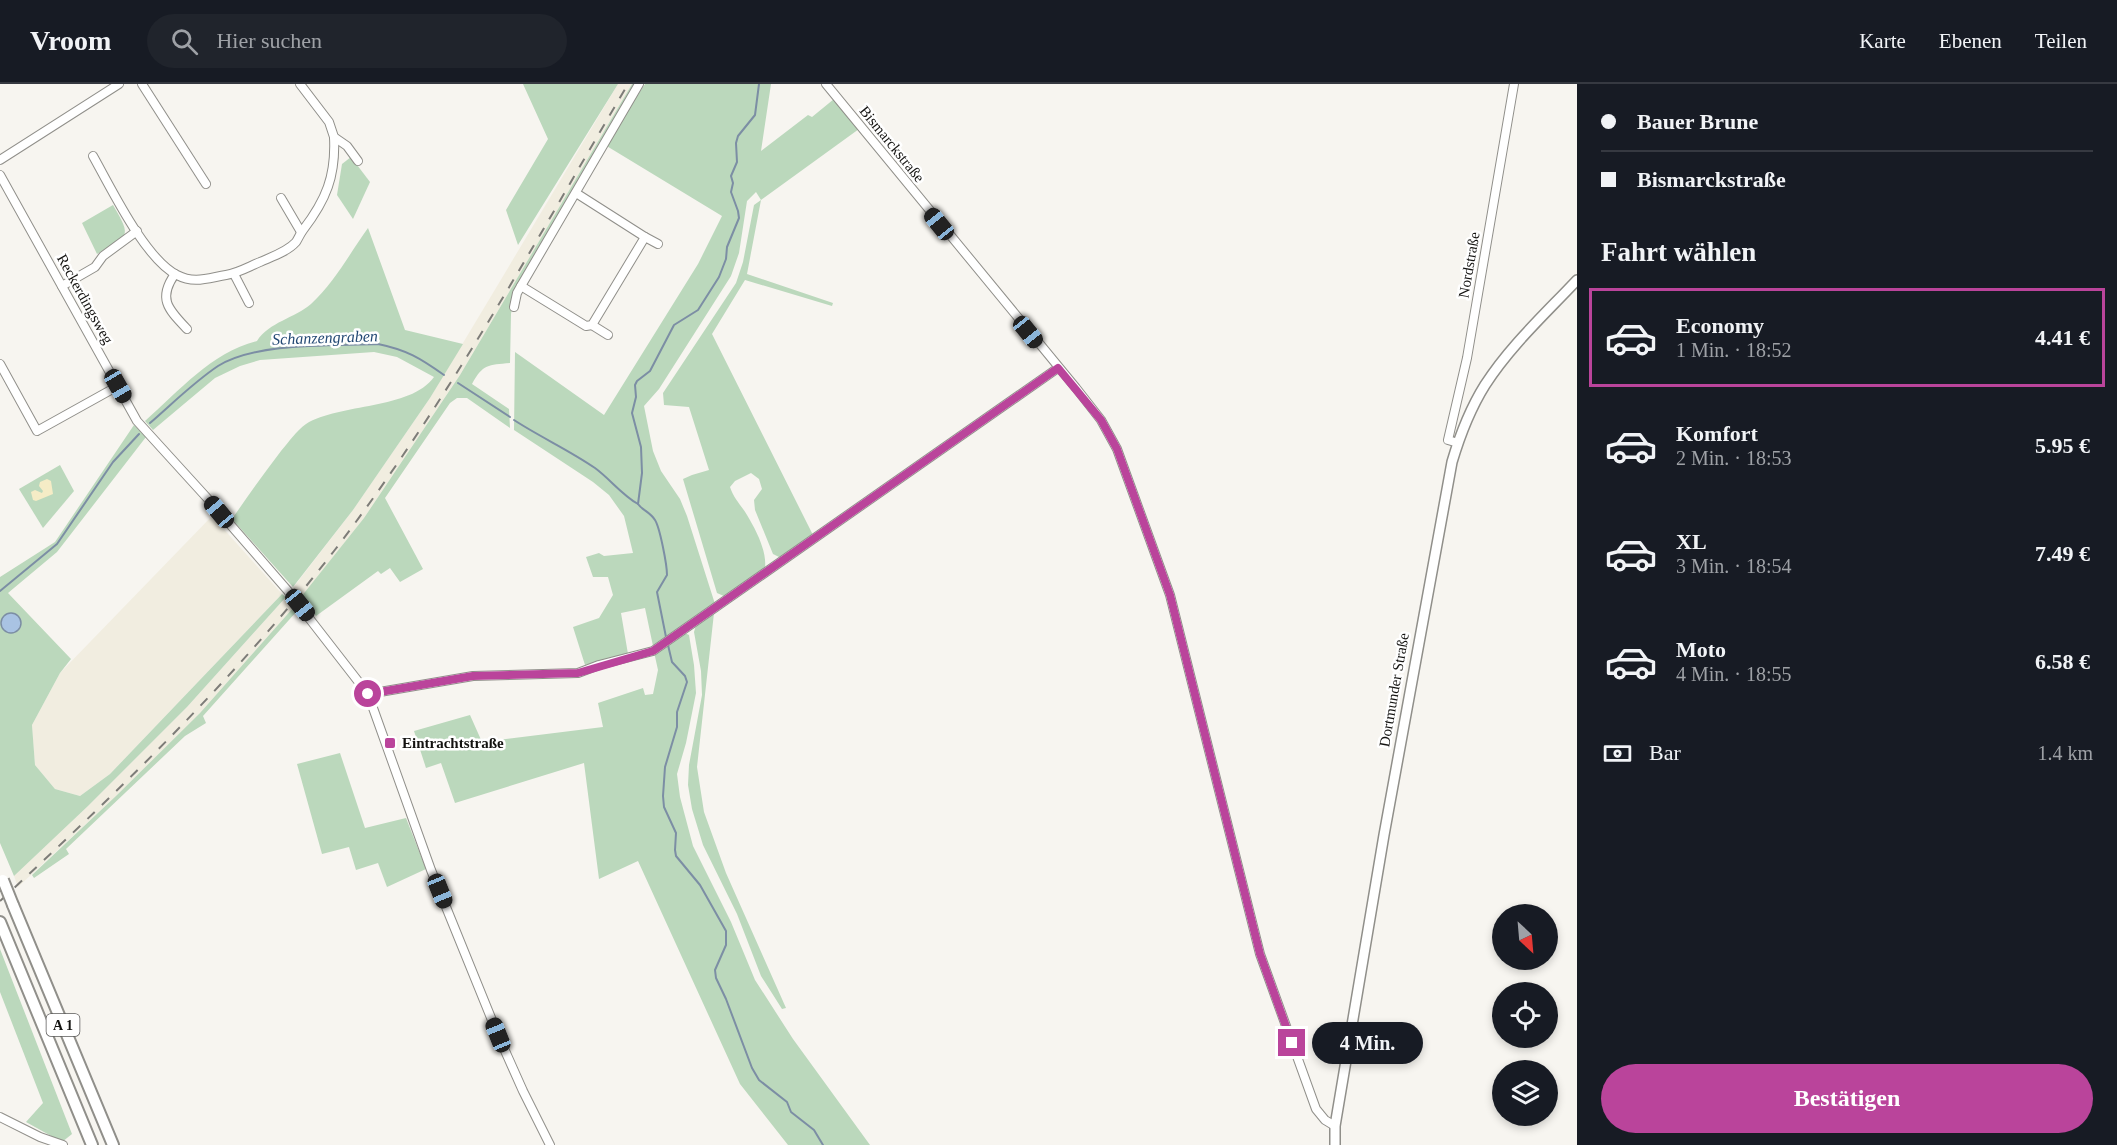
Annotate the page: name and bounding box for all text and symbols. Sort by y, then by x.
search box [147,14,567,68]
text: Vroom [30,25,111,56]
icon: search [168,25,201,58]
text: Hier suchen [216,28,322,53]
text: Karte [1859,29,1906,53]
text: Ebenen [1939,29,2002,53]
text: Teilen [2035,29,2087,53]
street label: Bismarckstraße [856,103,928,186]
text: Bauer Brune [1637,109,1758,134]
text: Bismarckstraße [1637,167,1786,192]
car [921,204,957,244]
street label: Nordstraße [1455,230,1483,299]
text: Fahrt wählen [1601,237,1756,267]
street label: Reckerdingsweg [54,251,116,347]
icon: car [1604,311,1658,365]
car [1010,312,1046,352]
text: Economy [1676,313,1764,338]
text: 4.41 € [2035,325,2090,350]
water label: Schanzengraben [272,327,378,349]
text: 1 Min. · 18:52 [1676,339,1792,361]
car [101,366,135,406]
icon: car [1604,419,1658,473]
text: Komfort [1676,421,1758,446]
text: 5.95 € [2035,433,2090,458]
text: 2 Min. · 18:53 [1676,447,1792,469]
car [201,492,237,532]
icon: car [1604,527,1658,581]
text: XL [1676,529,1707,554]
text: 7.49 € [2035,541,2090,566]
text: 3 Min. · 18:54 [1676,555,1792,577]
car [282,585,318,625]
street label: Dortmunder Straße [1376,631,1412,748]
icon: car [1604,635,1658,689]
text: Moto [1676,637,1726,662]
text: 6.58 € [2035,649,2090,674]
text: 4 Min. · 18:55 [1676,663,1792,685]
route start [354,680,381,707]
place label: Eintrachtstraße [402,735,504,751]
marker: Eintrachtstraße [383,736,397,750]
icon: cash [1601,737,1634,770]
text: Bar [1649,740,1681,765]
text: 1.4 km [2037,742,2093,764]
car [425,871,455,911]
north arrow [1492,904,1558,970]
map controls [1492,904,1558,1126]
button: locate [1492,982,1558,1048]
road number: A 1 [46,1014,80,1036]
car [483,1015,513,1055]
callout: 4 Min. [1313,1022,1424,1064]
route end [1278,1029,1305,1056]
text: 4 Min. [1340,1032,1395,1054]
button: layers [1492,1060,1558,1126]
button: Bestätigen [1601,1064,2093,1133]

